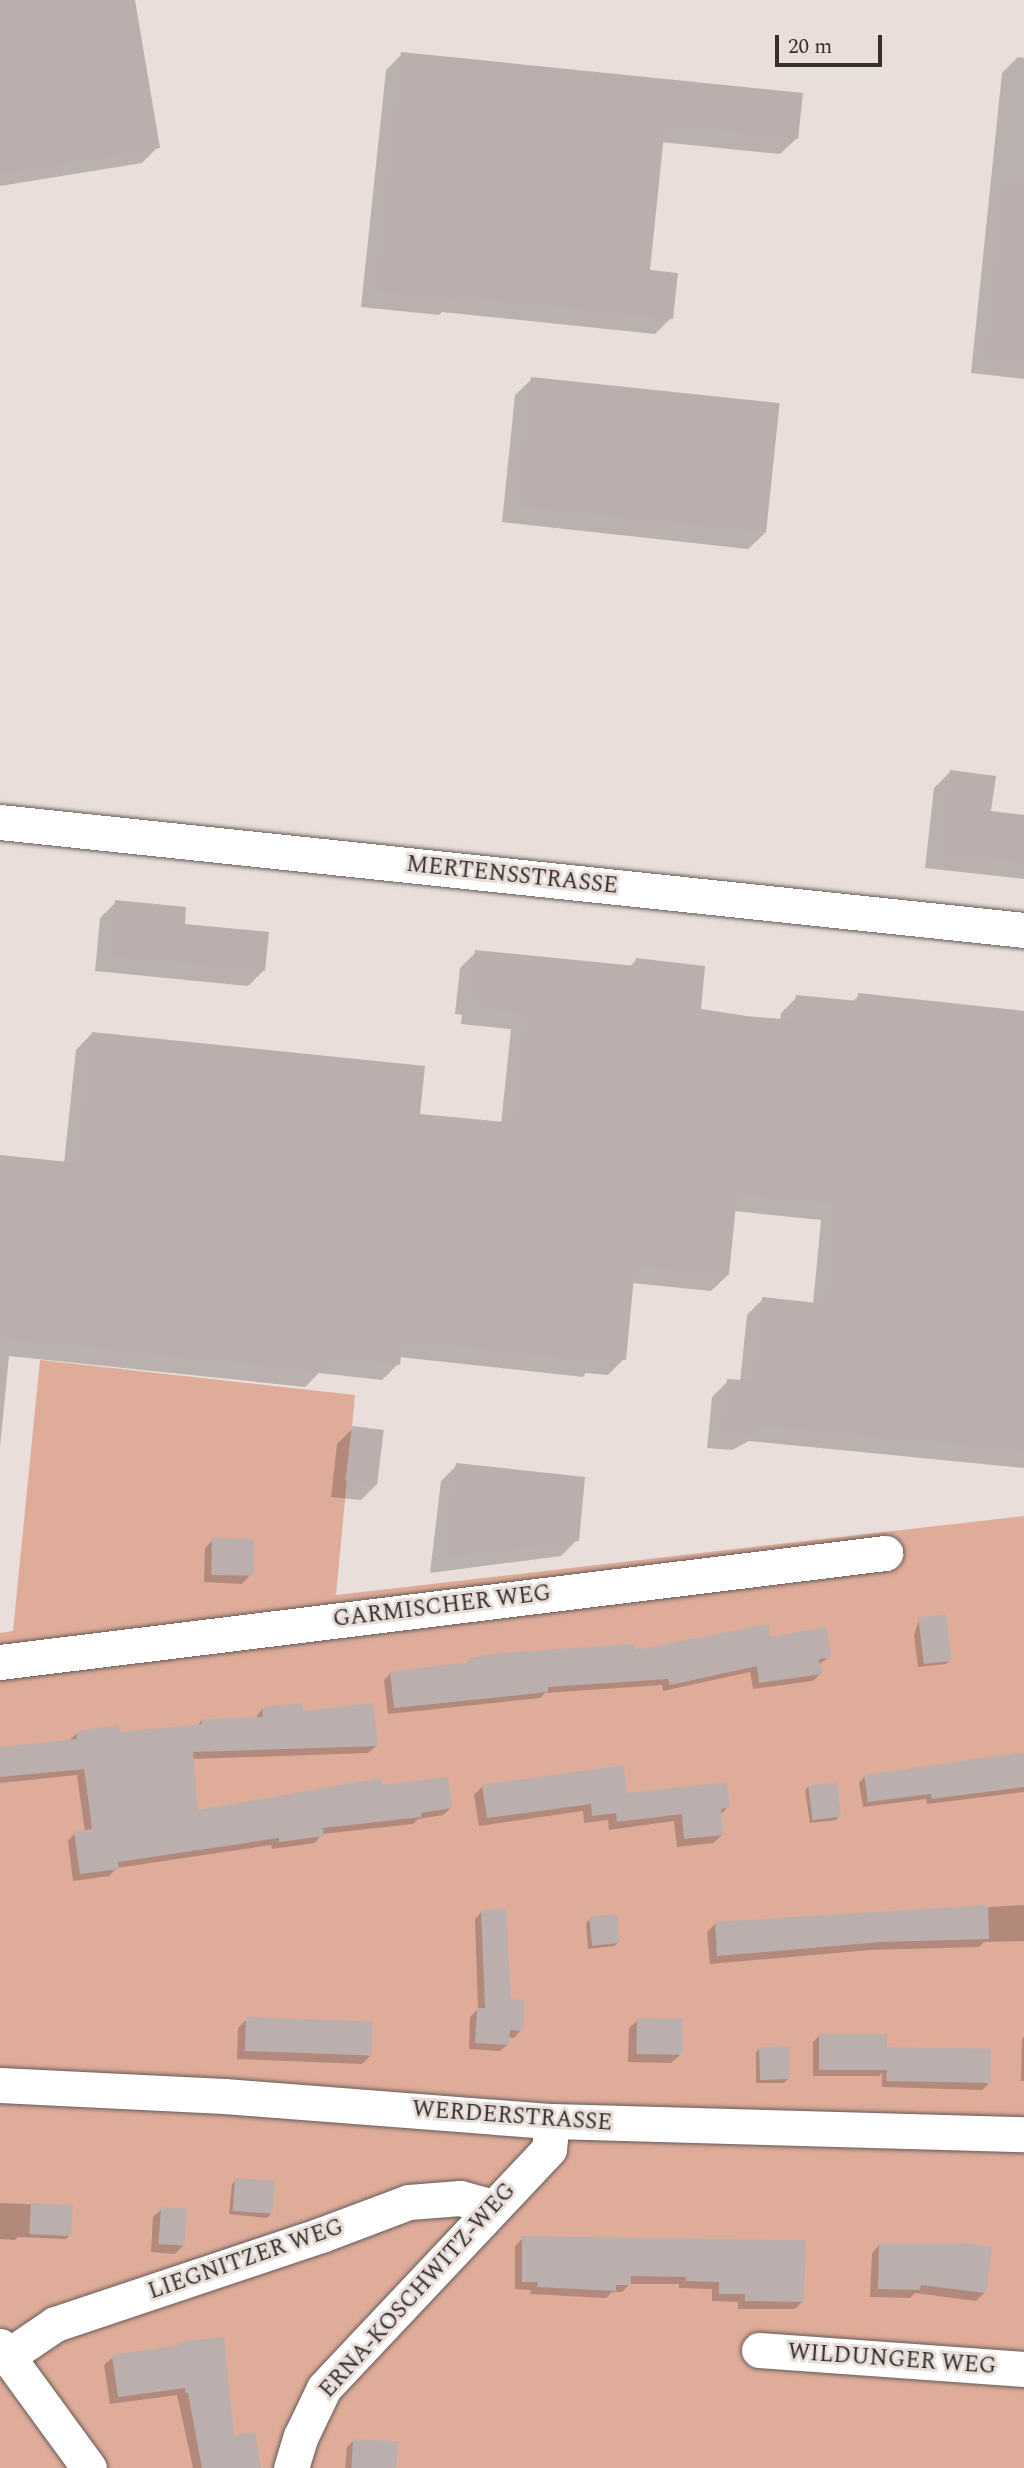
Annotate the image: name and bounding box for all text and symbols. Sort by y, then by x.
scale bar [779,21,886,65]
text: 20 m [788,31,832,63]
street label: MERTENSSTRASSE [405,851,619,901]
street label: GARMISCHER WEG [331,1580,553,1634]
street label: WERDERSTRASSE [411,2096,613,2138]
street label: ERNA-KOSCHWITZ-WEG [314,2178,522,2404]
street label: LIEGNITZER WEG [145,2214,347,2306]
street label: WILDUNGER WEG [787,2339,997,2381]

